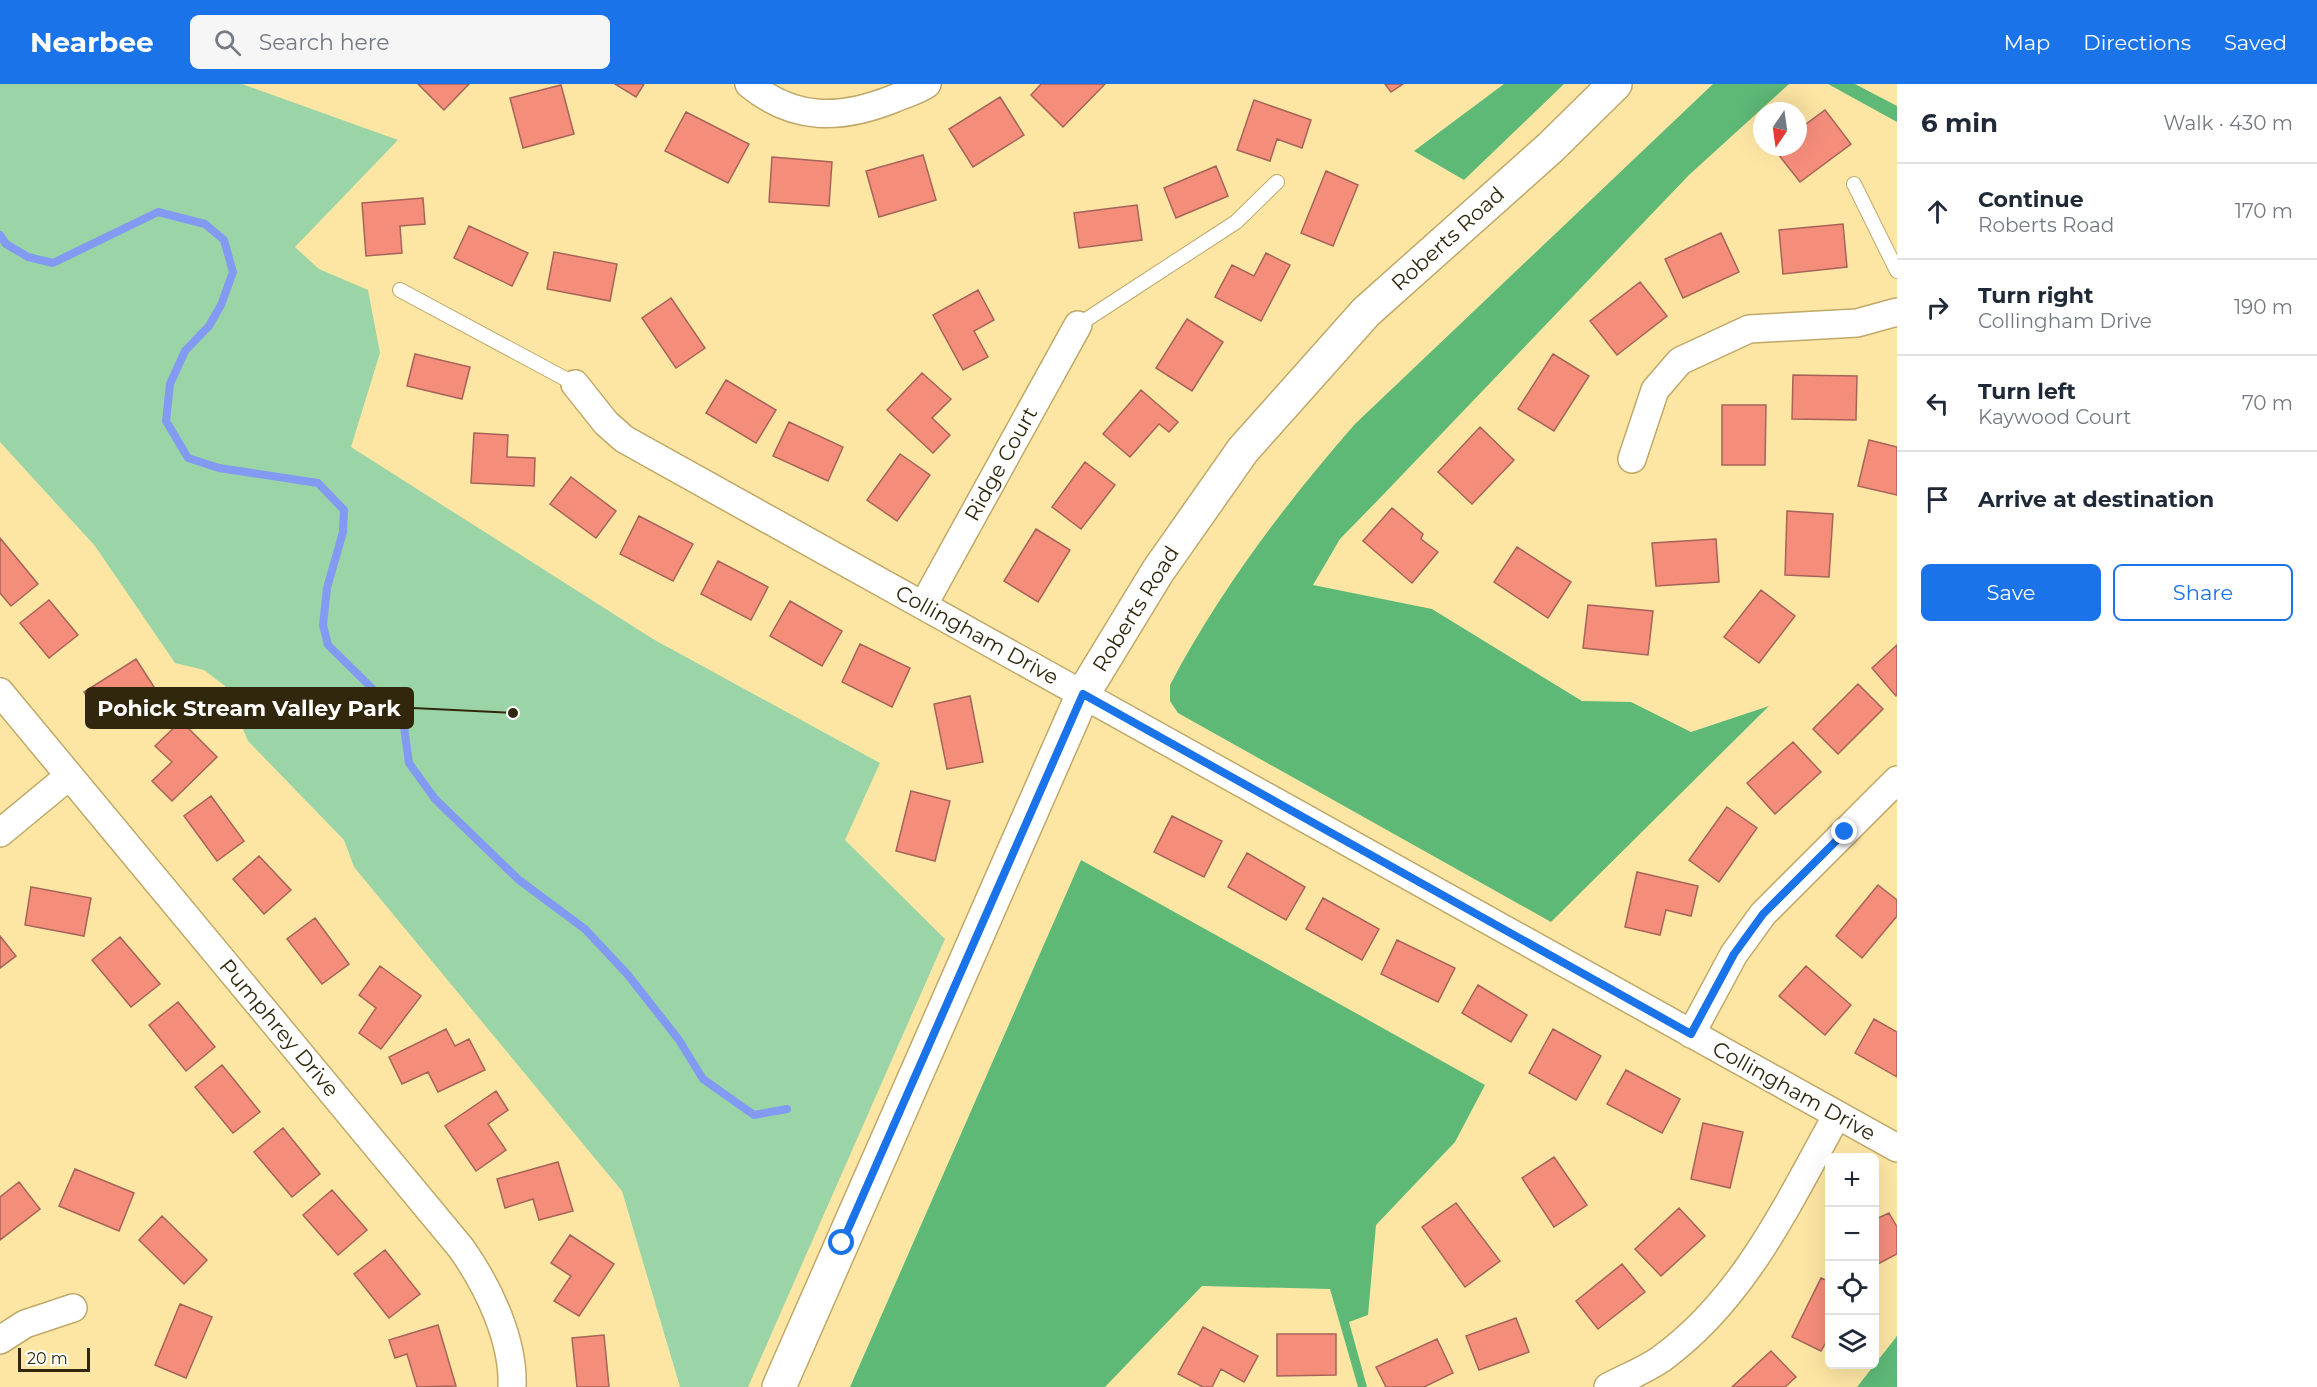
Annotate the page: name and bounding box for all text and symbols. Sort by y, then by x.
search box [190,15,610,69]
text: Nearbee [30,25,154,59]
icon: search [211,26,244,59]
text: Search here [259,29,390,56]
text: Map [2004,30,2050,55]
text: Directions [2083,30,2191,55]
text: Saved [2224,30,2287,55]
north arrow [1753,102,1807,156]
text: 6 min [1921,107,1998,139]
text: Walk · 430 m [2163,111,2293,135]
street label: Roberts Road [1386,181,1509,296]
text: Continue [1978,186,2084,213]
icon: ahead [1921,195,1954,228]
text: 170 m [2235,199,2293,223]
text: Roberts Road [1978,213,2114,237]
text: Turn right [1978,282,2093,309]
icon: right [1921,291,1954,324]
text: 190 m [2234,295,2293,319]
text: Collingham Drive [1978,309,2152,333]
text: Turn left [1978,378,2076,405]
icon: left [1921,387,1954,420]
text: 70 m [2242,391,2293,415]
street label: Ridge Court [959,402,1042,525]
text: Kaywood Court [1978,405,2131,429]
icon: arrive [1921,483,1954,516]
text: Arrive at destination [1978,486,2214,513]
street label: Roberts Road [1087,541,1184,676]
button: Save [1921,564,2101,621]
button: Share [2113,564,2293,621]
street label: Collingham Drive [891,579,1063,690]
callout: Pohick Stream Valley Park [86,688,413,728]
text: Pohick Stream Valley Park [97,695,401,722]
route end [1831,818,1857,844]
street label: Pumphrey Drive [214,954,344,1102]
street label: Collingham Drive [1708,1035,1880,1146]
map controls [1825,1153,1879,1369]
button: + [1825,1153,1879,1207]
button: − [1825,1207,1879,1261]
route start [828,1229,854,1255]
button: locate [1825,1261,1879,1315]
button: layers [1825,1315,1879,1369]
scale bar [18,1345,90,1372]
text: 20 m [27,1349,68,1368]

